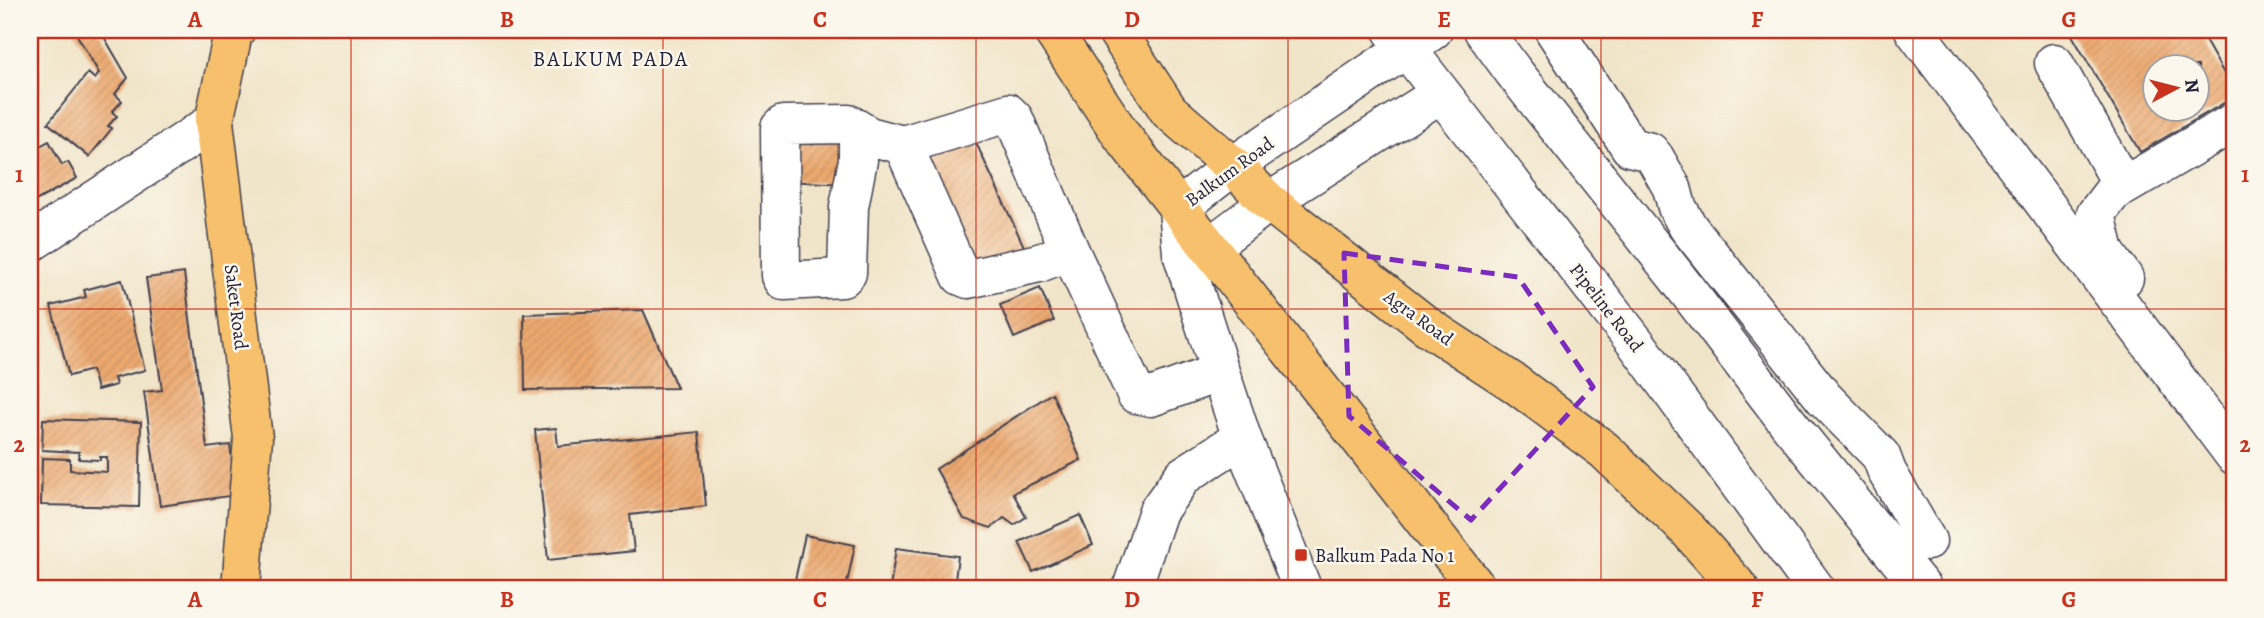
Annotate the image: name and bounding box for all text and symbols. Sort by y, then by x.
text: A [187,4,203,35]
text: B [500,4,514,35]
text: C [813,4,827,35]
text: D [1124,4,1140,35]
text: E [1437,4,1451,35]
text: F [1751,4,1764,35]
text: G [2061,4,2077,35]
district label: BALKUM PADA [533,45,689,73]
north arrow [2142,52,2212,122]
text: N [2178,78,2206,95]
street label: Balkum Road [1180,130,1280,213]
text: 1 [15,159,23,190]
text: 1 [2241,159,2249,190]
street label: Pipeline Road [1563,258,1650,358]
street label: Saket Road [218,263,254,352]
street label: Agra Road [1378,283,1459,352]
text: 2 [13,429,25,460]
text: 2 [2239,429,2251,460]
place label: Balkum Pada No 1 [1315,543,1454,569]
marker: Balkum Pada No 1 [1293,547,1309,563]
text: A [187,584,203,615]
text: B [500,584,514,615]
text: C [813,584,827,615]
text: D [1124,584,1140,615]
text: E [1437,584,1451,615]
text: F [1751,584,1764,615]
text: G [2061,584,2077,615]

